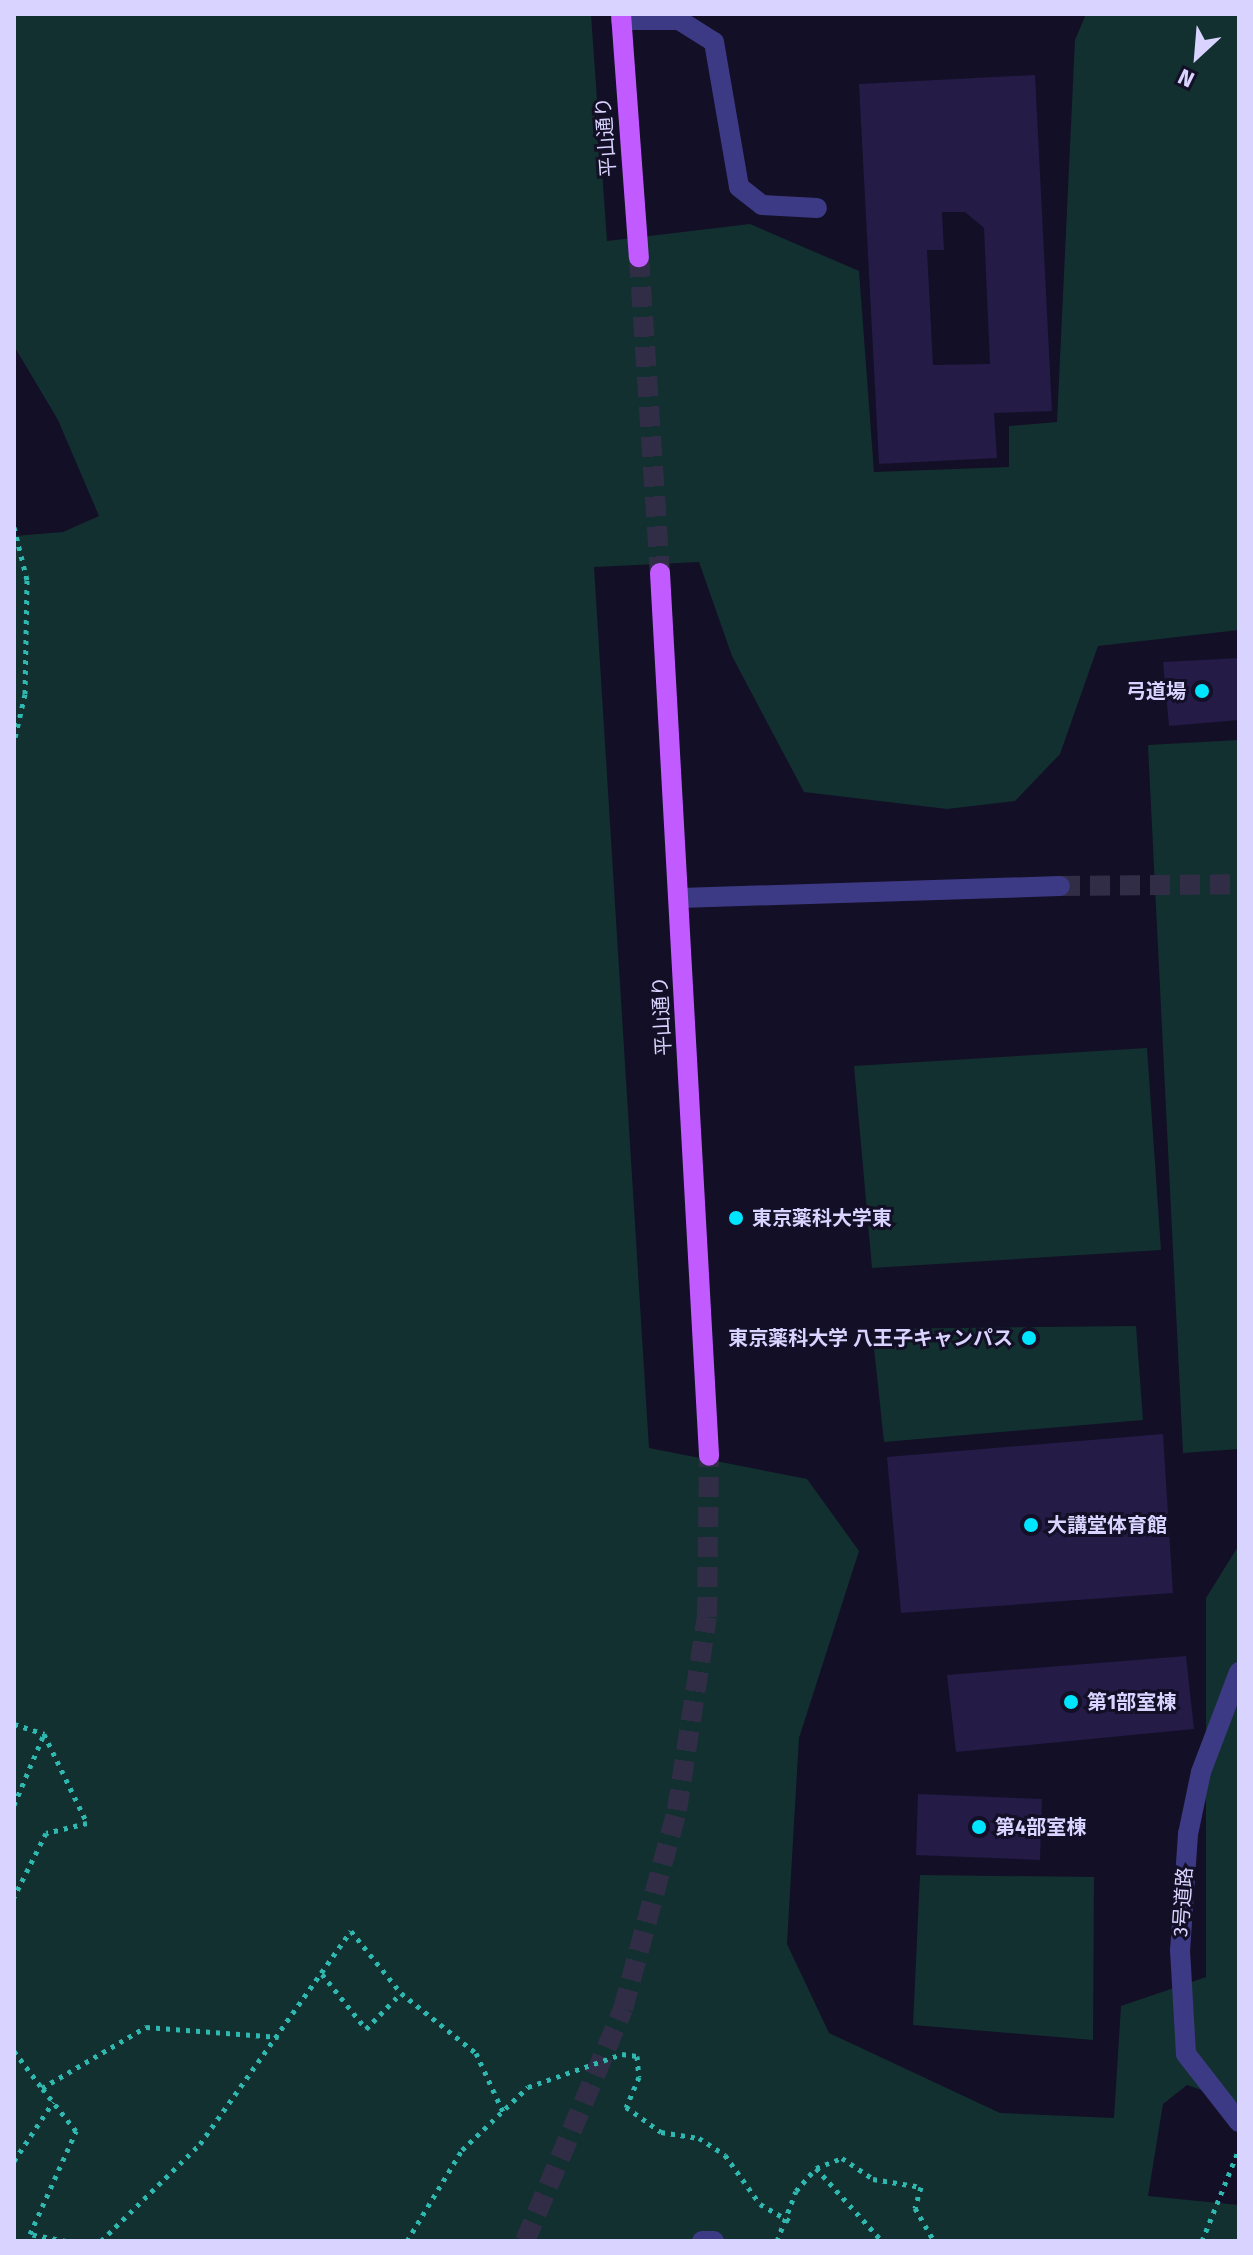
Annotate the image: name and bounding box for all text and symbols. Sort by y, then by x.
north arrow [1157,16,1237,96]
text: N [1174,63,1199,93]
street label: 平山通り [591,96,621,178]
place label: 弓道場 [1126,679,1186,703]
marker: 弓道場 [1193,682,1211,700]
street label: 平山通り [648,975,676,1057]
place label: 東京薬科大学東 [752,1206,892,1230]
marker: 東京薬科大学東 [727,1209,745,1227]
place label: 東京薬科大学 八王子キャンパス [728,1326,1013,1350]
marker: 東京薬科大学 八王子キャンパス [1020,1329,1038,1347]
place label: 大講堂体育館 [1047,1513,1167,1537]
marker: 大講堂体育館 [1022,1516,1040,1534]
place label: 第1部室棟 [1087,1690,1176,1714]
marker: 第1部室棟 [1062,1693,1080,1711]
place label: 第4部室棟 [995,1815,1086,1839]
marker: 第4部室棟 [970,1818,988,1836]
street label: 3号道路 [1169,1866,1197,1938]

